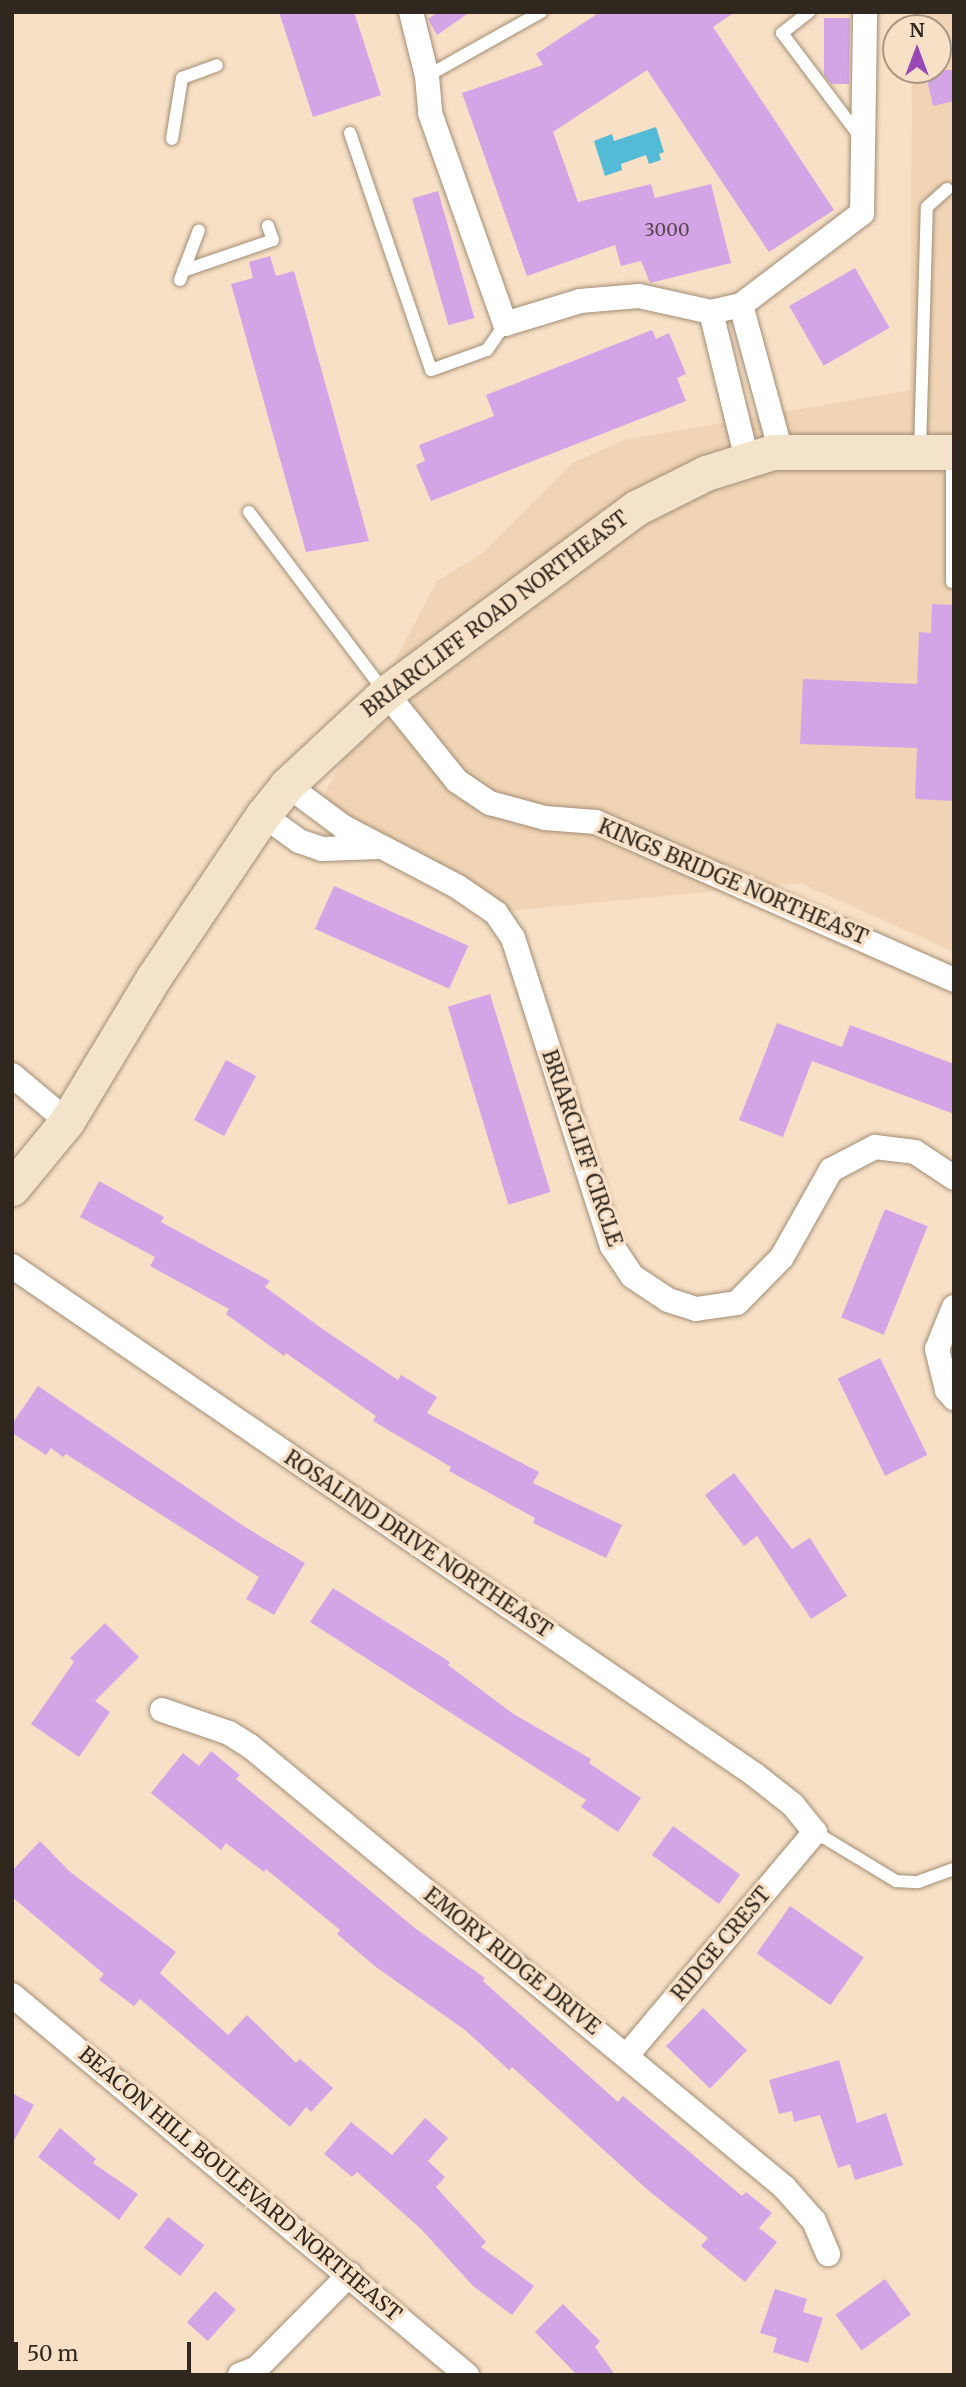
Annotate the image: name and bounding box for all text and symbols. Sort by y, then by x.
north arrow [882,14,952,84]
text: N [909,18,925,42]
house number: 3000 [644,219,690,241]
street label: BRIARCLIFF ROAD NORTHEAST [357,505,633,723]
street label: KINGS BRIDGE NORTHEAST [594,814,872,950]
street label: BRIARCLIFF CIRCLE [537,1046,627,1250]
street label: ROSALIND DRIVE NORTHEAST [279,1445,557,1643]
street label: EMORY RIDGE DRIVE [419,1882,605,2040]
street label: RIDGE CREST [666,1882,776,2006]
street label: BEACON HILL BOULEVARD NORTHEAST [74,2041,406,2327]
scale bar [18,2328,194,2372]
text: 50 m [27,2340,78,2367]

